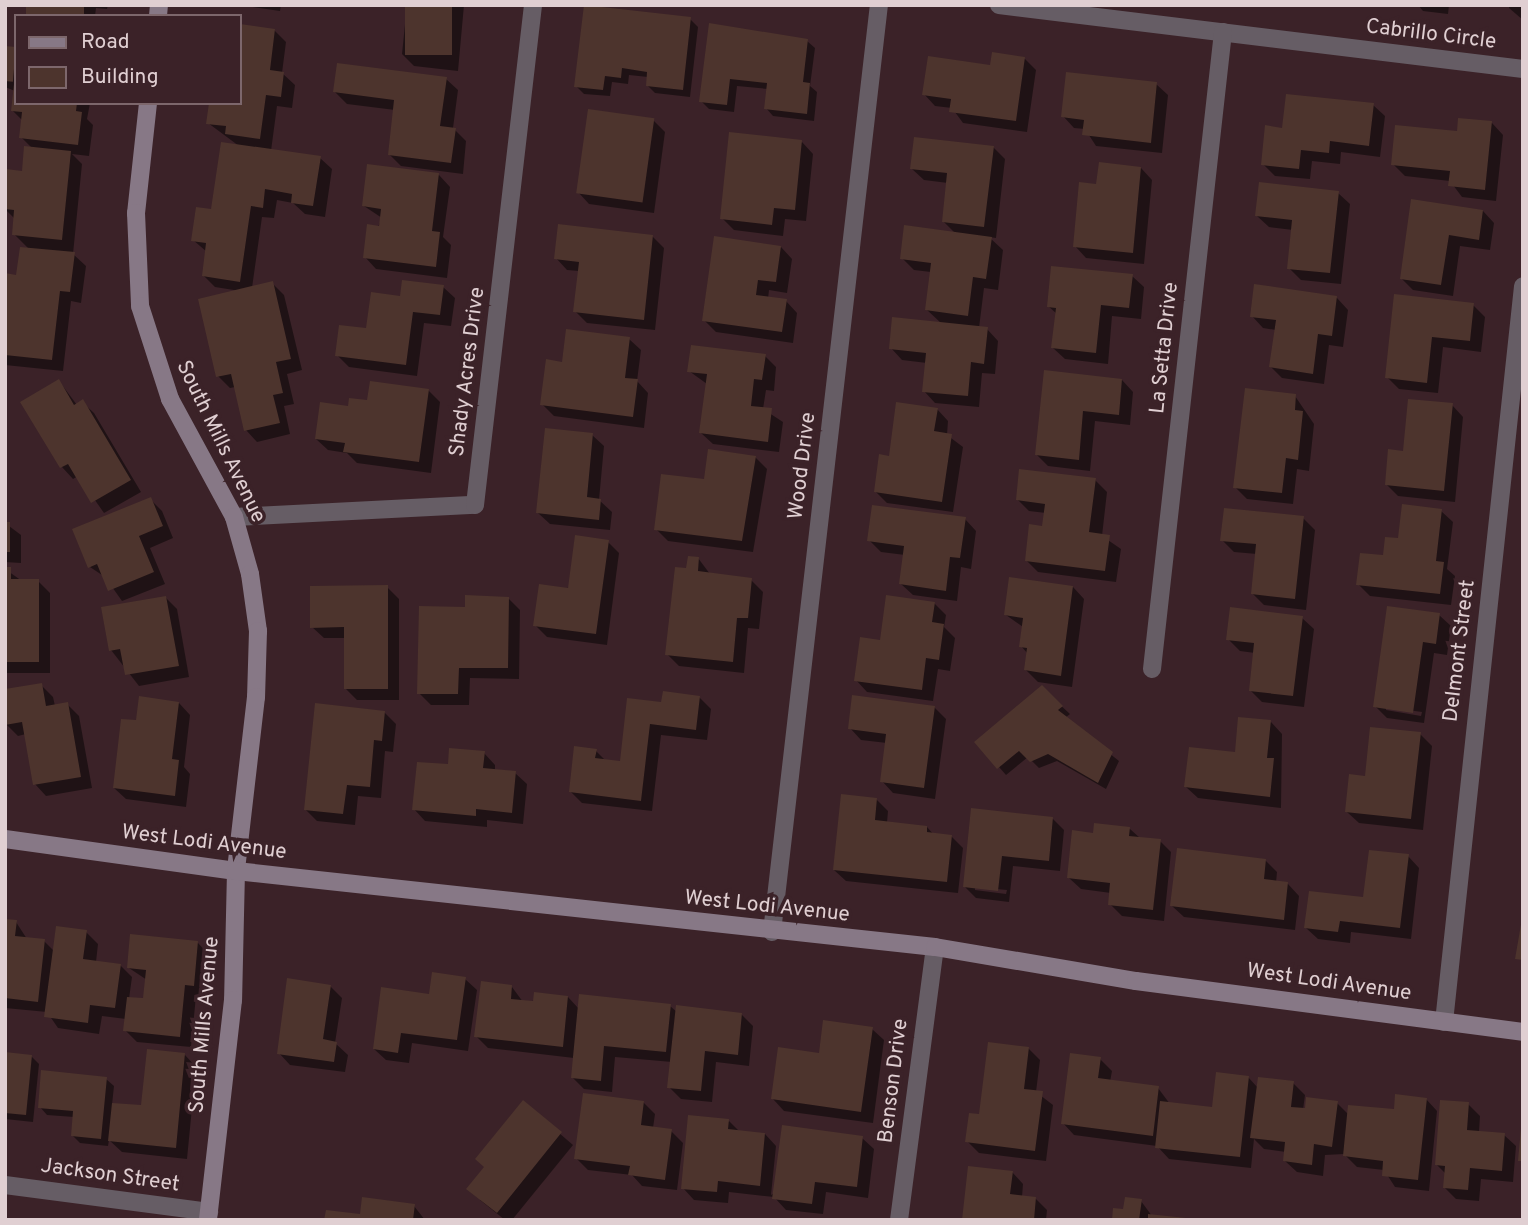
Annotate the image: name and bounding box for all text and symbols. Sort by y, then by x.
legend [14,14,242,105]
street label: Cabrillo Circle [1364,14,1498,56]
text: Road [81,29,130,56]
text: Building [81,64,159,91]
street label: La Setta Drive [1146,281,1184,415]
street label: Shady Acres Drive [445,285,491,459]
street label: South Mills Avenue [170,356,270,528]
street label: Wood Drive [784,411,822,521]
street label: Delmont Street [1439,579,1481,723]
street label: West Lodi Avenue [120,820,288,866]
street label: West Lodi Avenue [683,886,851,928]
street label: South Mills Avenue [185,935,225,1115]
street label: West Lodi Avenue [1245,959,1413,1007]
street label: Benson Drive [874,1017,914,1145]
street label: Jackson Street [39,1154,181,1198]

